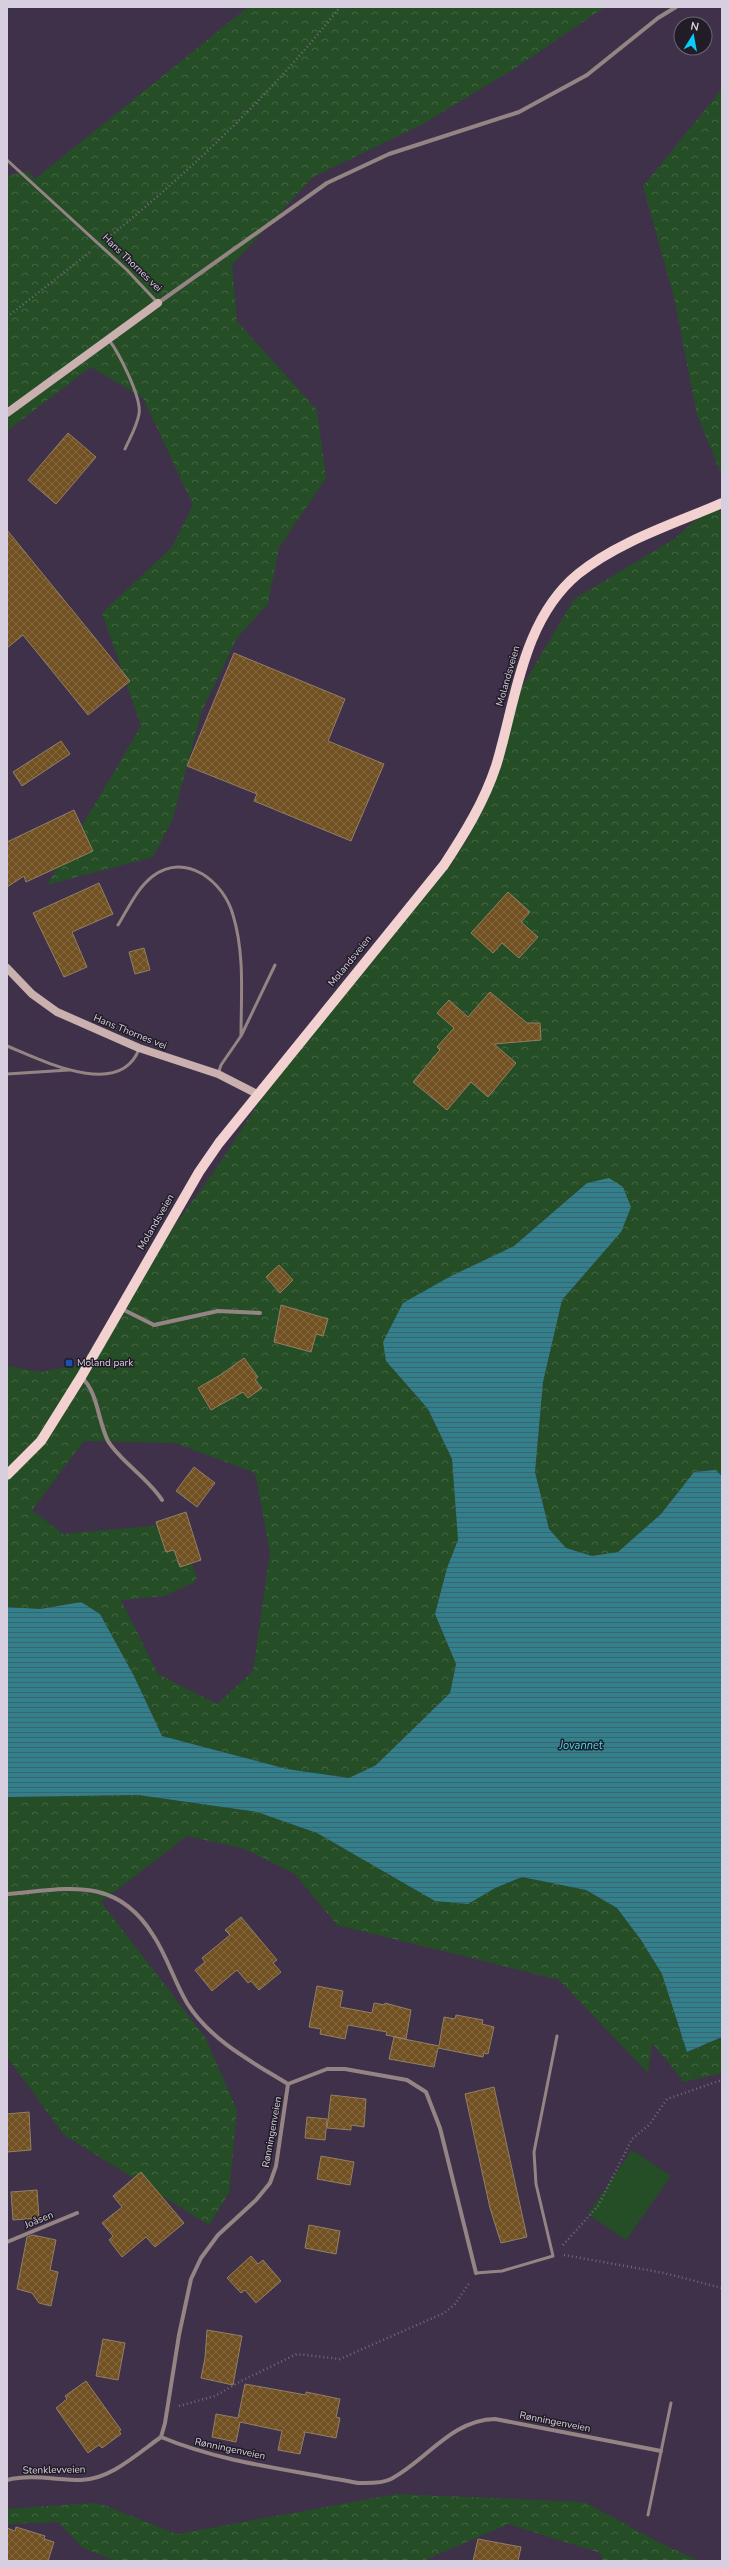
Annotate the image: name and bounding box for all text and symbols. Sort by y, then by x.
north arrow [673,16,713,56]
text: N [689,19,700,35]
street label: Hans Thornes vei [99,231,165,295]
street label: Molandsveien [493,644,523,708]
street label: Molandsveien [325,932,375,990]
street label: Hans Thornes vei [91,1011,169,1053]
street label: Molandsveien [134,1192,178,1252]
place label: Moland park [77,1356,134,1370]
marker: Moland park [64,1358,74,1368]
water label: Jovannet [558,1738,604,1753]
street label: Rønningenveien [259,2095,285,2169]
street label: Joåsen [22,2208,55,2232]
street label: Rønningenveien [518,2408,592,2436]
street label: Rønningenveien [193,2435,267,2463]
street label: Stenklevveien [22,2462,86,2478]

